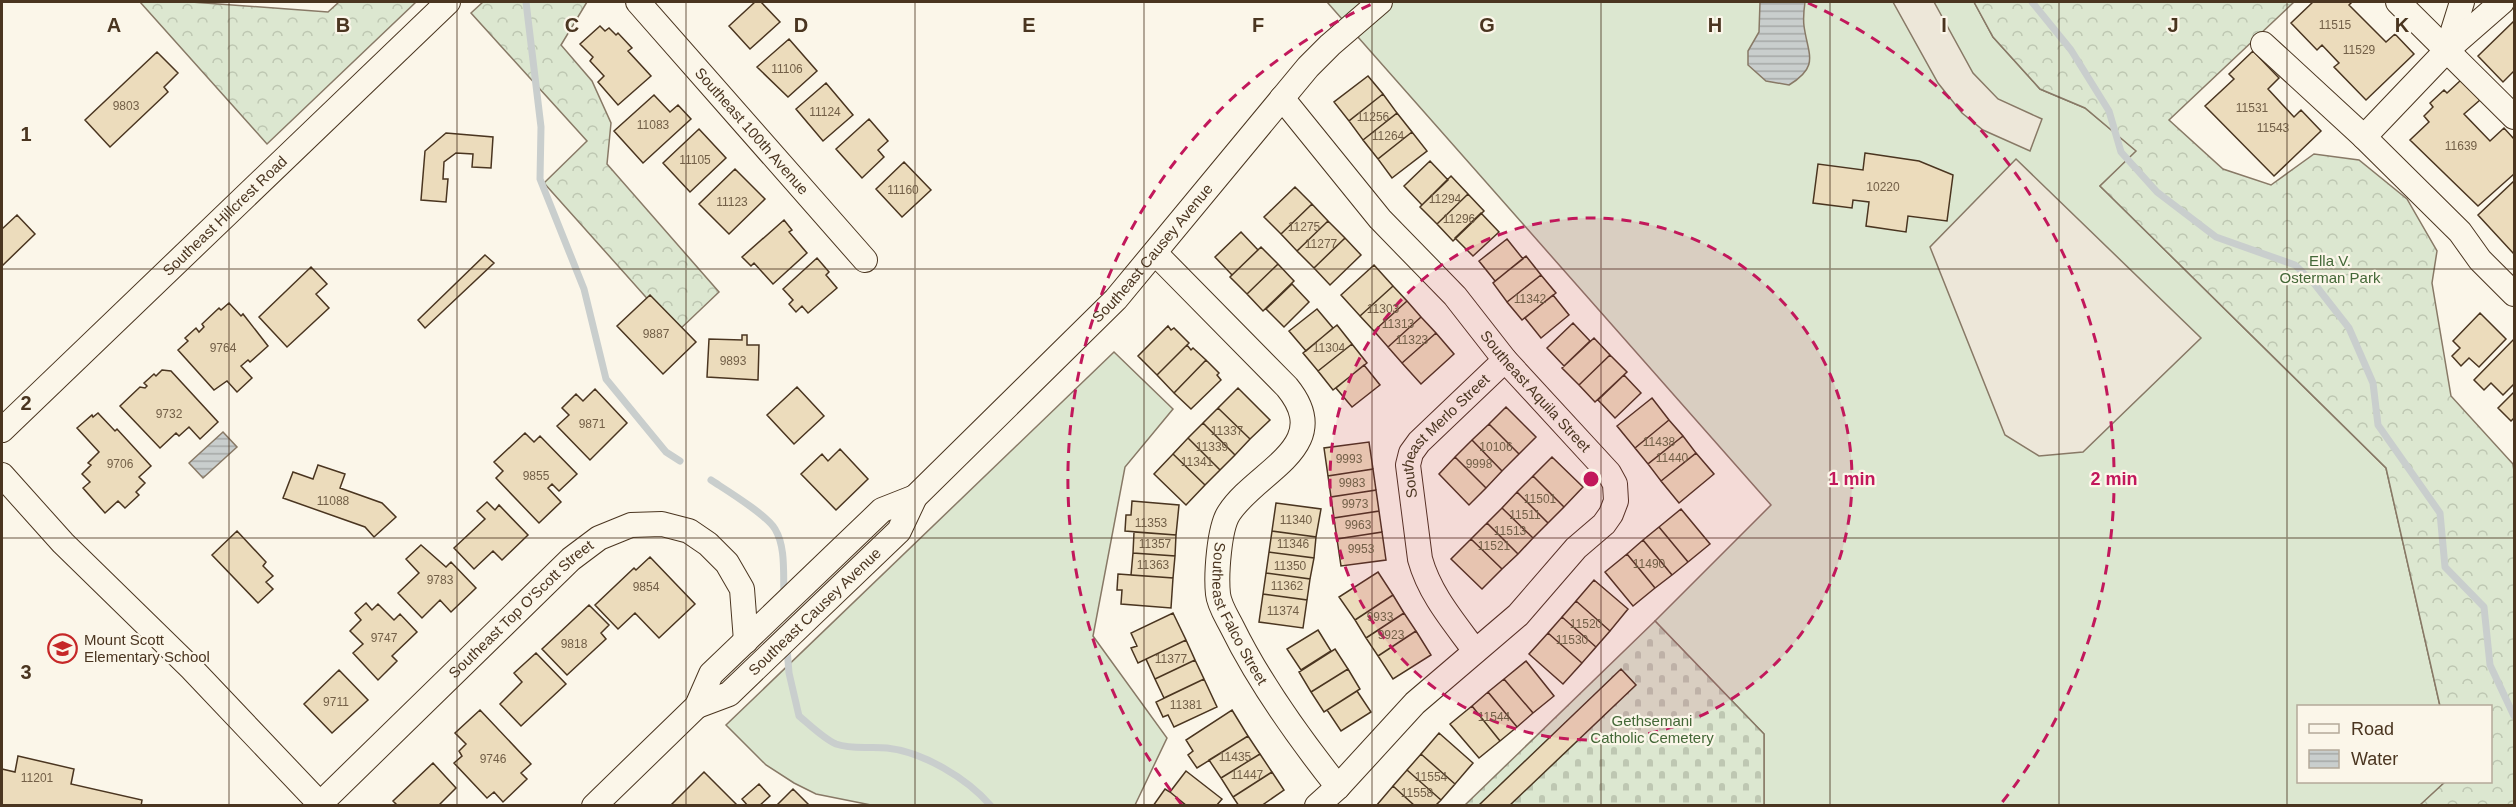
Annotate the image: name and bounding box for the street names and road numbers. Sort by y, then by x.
street label: Southeast 100th Avenue [692,64,812,198]
street label: Southeast Hillcrest Road [159,152,290,279]
street label: Southeast Causey Avenue [1089,180,1216,326]
street label: Southeast Aquila Street [1477,327,1595,456]
street label: Southeast Merlo Street [1399,370,1493,499]
street label: Southeast Top O'Scott Street [445,536,597,681]
street label: Southeast Falco Street [1209,541,1272,688]
street label: Southeast Causey Avenue [745,544,884,679]

